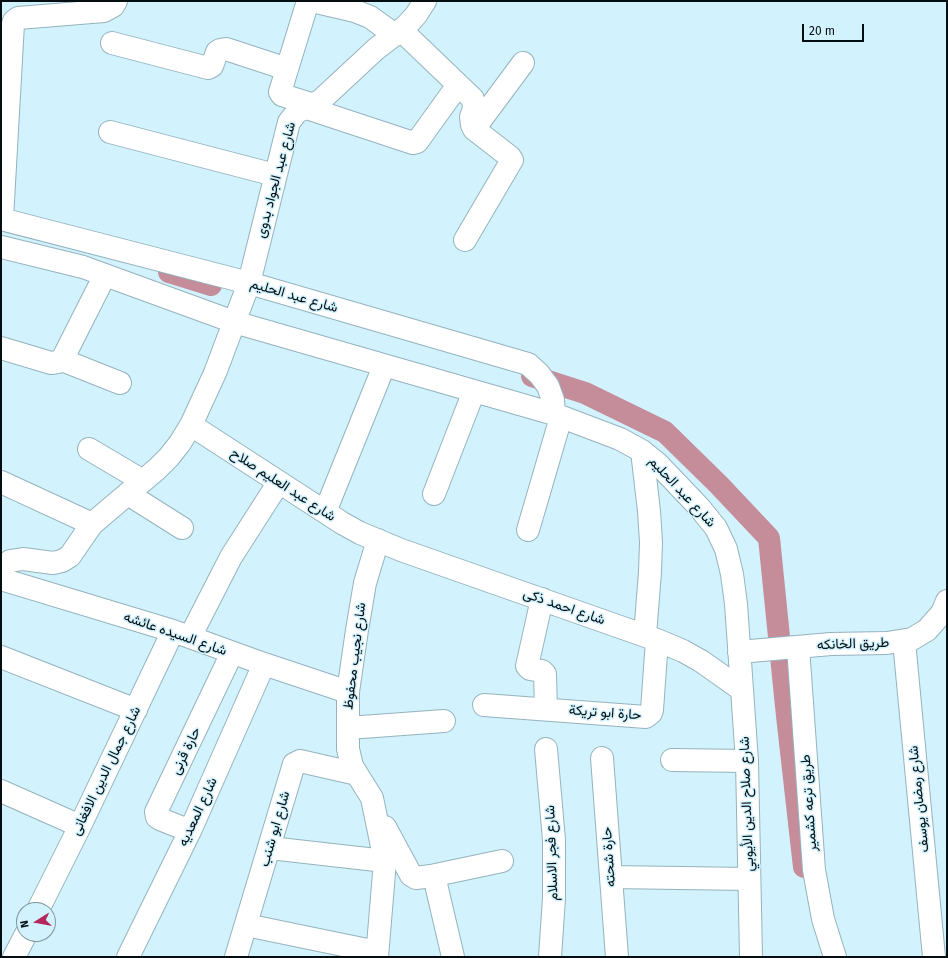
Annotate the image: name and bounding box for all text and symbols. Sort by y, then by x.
scale bar [804,16,866,42]
text: 20 m [809,24,835,38]
street label: شارع عبد الجواد بدوى [252,120,300,240]
street label: شارع عبد الحليم [248,275,340,317]
street label: شارع عبد العليم صلاح [227,445,339,525]
street label: شارع عبد الحليم [645,453,719,531]
street label: شارع احمد ذكى [521,585,607,629]
street label: شارع نجيب محفوظ [340,601,370,711]
street label: شارع السيده عائشه [121,608,229,660]
street label: طريق الخانكه [817,634,889,654]
street label: حارة ابو تريكة [568,702,642,724]
street label: شارع جمال الدين الافغانى [67,704,145,838]
street label: حارة قرنى [167,724,205,778]
street label: شارع صلاح الدين الأيوبي [736,736,758,872]
street label: شارع رمضان يوسف [905,745,933,853]
street label: طريق ترعه كشمير [797,754,821,852]
street label: شارع المعديه [175,775,221,849]
street label: شارع ابو شنب [256,789,294,869]
street label: شارع فجر الاسلام [542,805,562,901]
street label: حارة شحته [599,826,619,888]
north arrow [16,902,56,942]
text: N [18,919,32,929]

